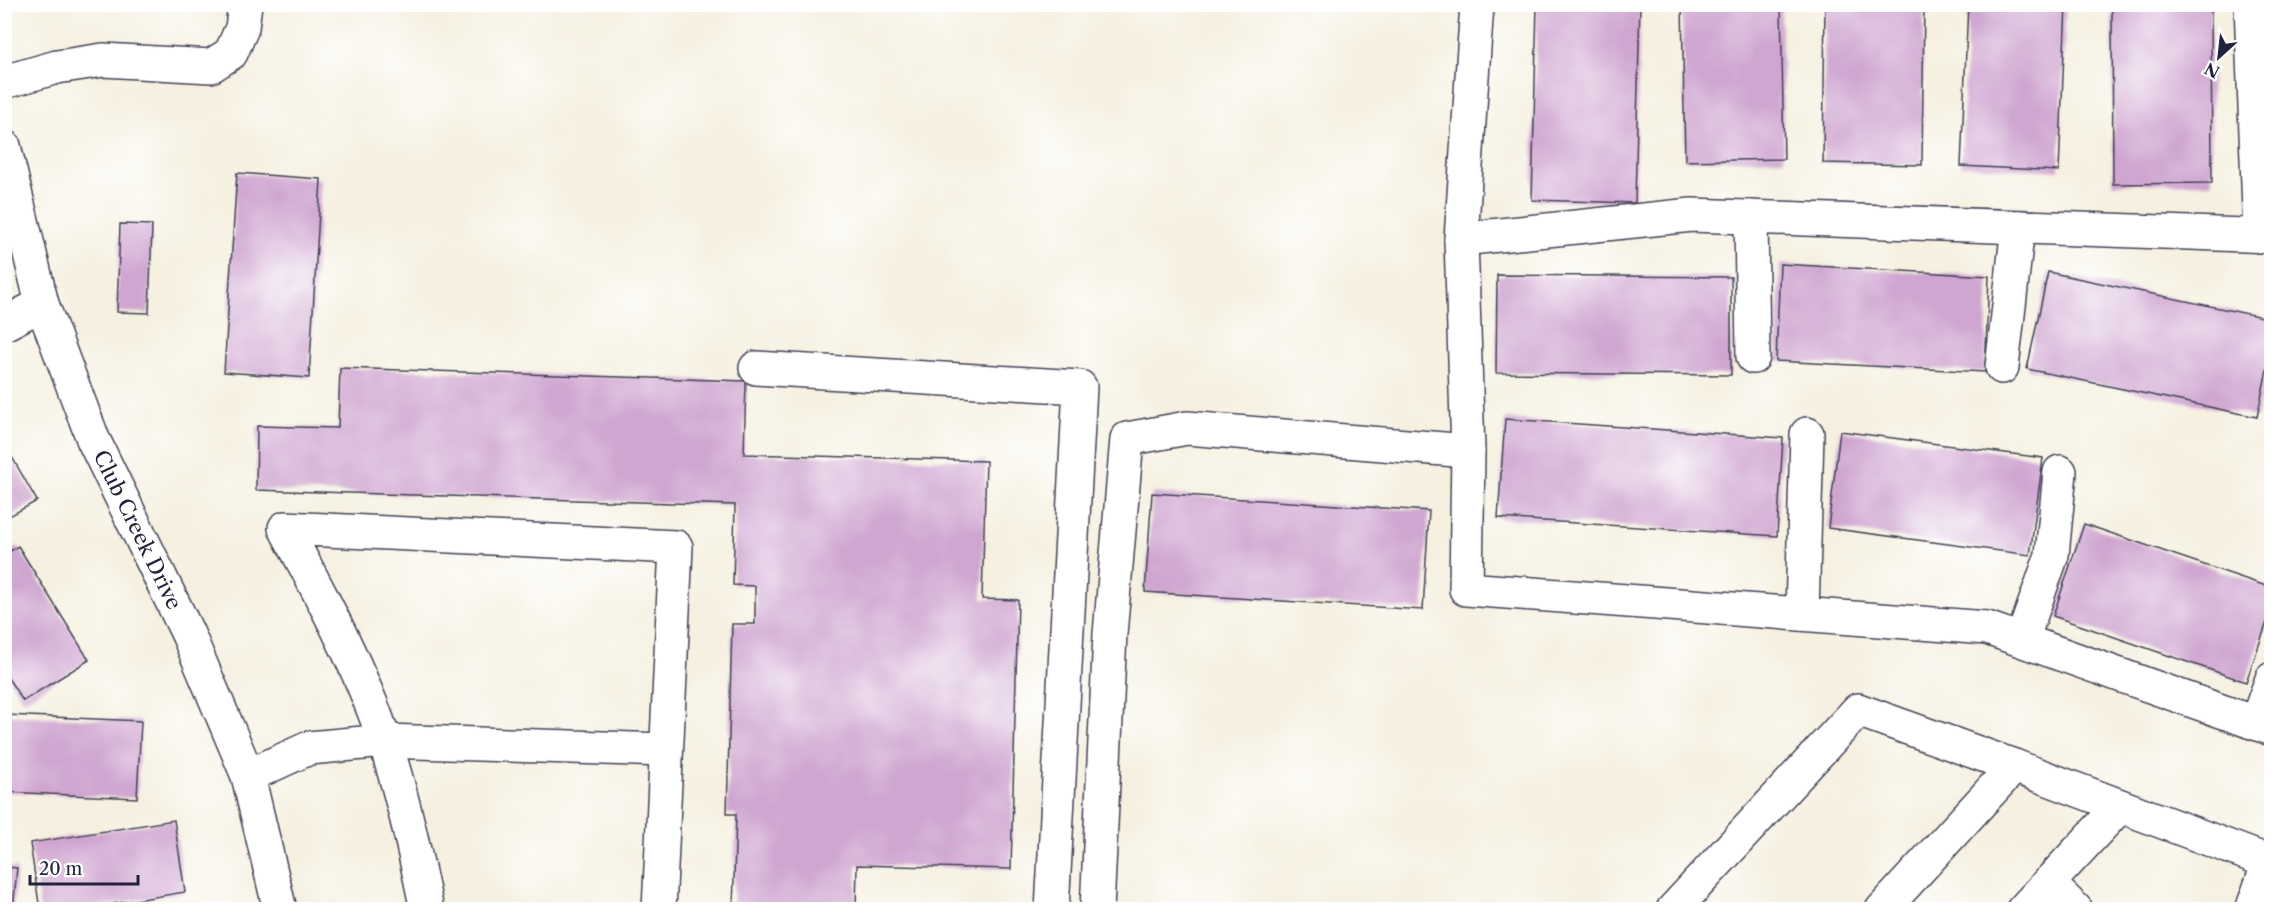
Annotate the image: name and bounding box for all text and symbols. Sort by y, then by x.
north arrow [2189,27,2249,87]
text: N [2201,58,2223,82]
street label: Club Creek Drive [88,446,187,613]
scale bar [30,848,138,886]
text: 20 m [39,858,83,880]

